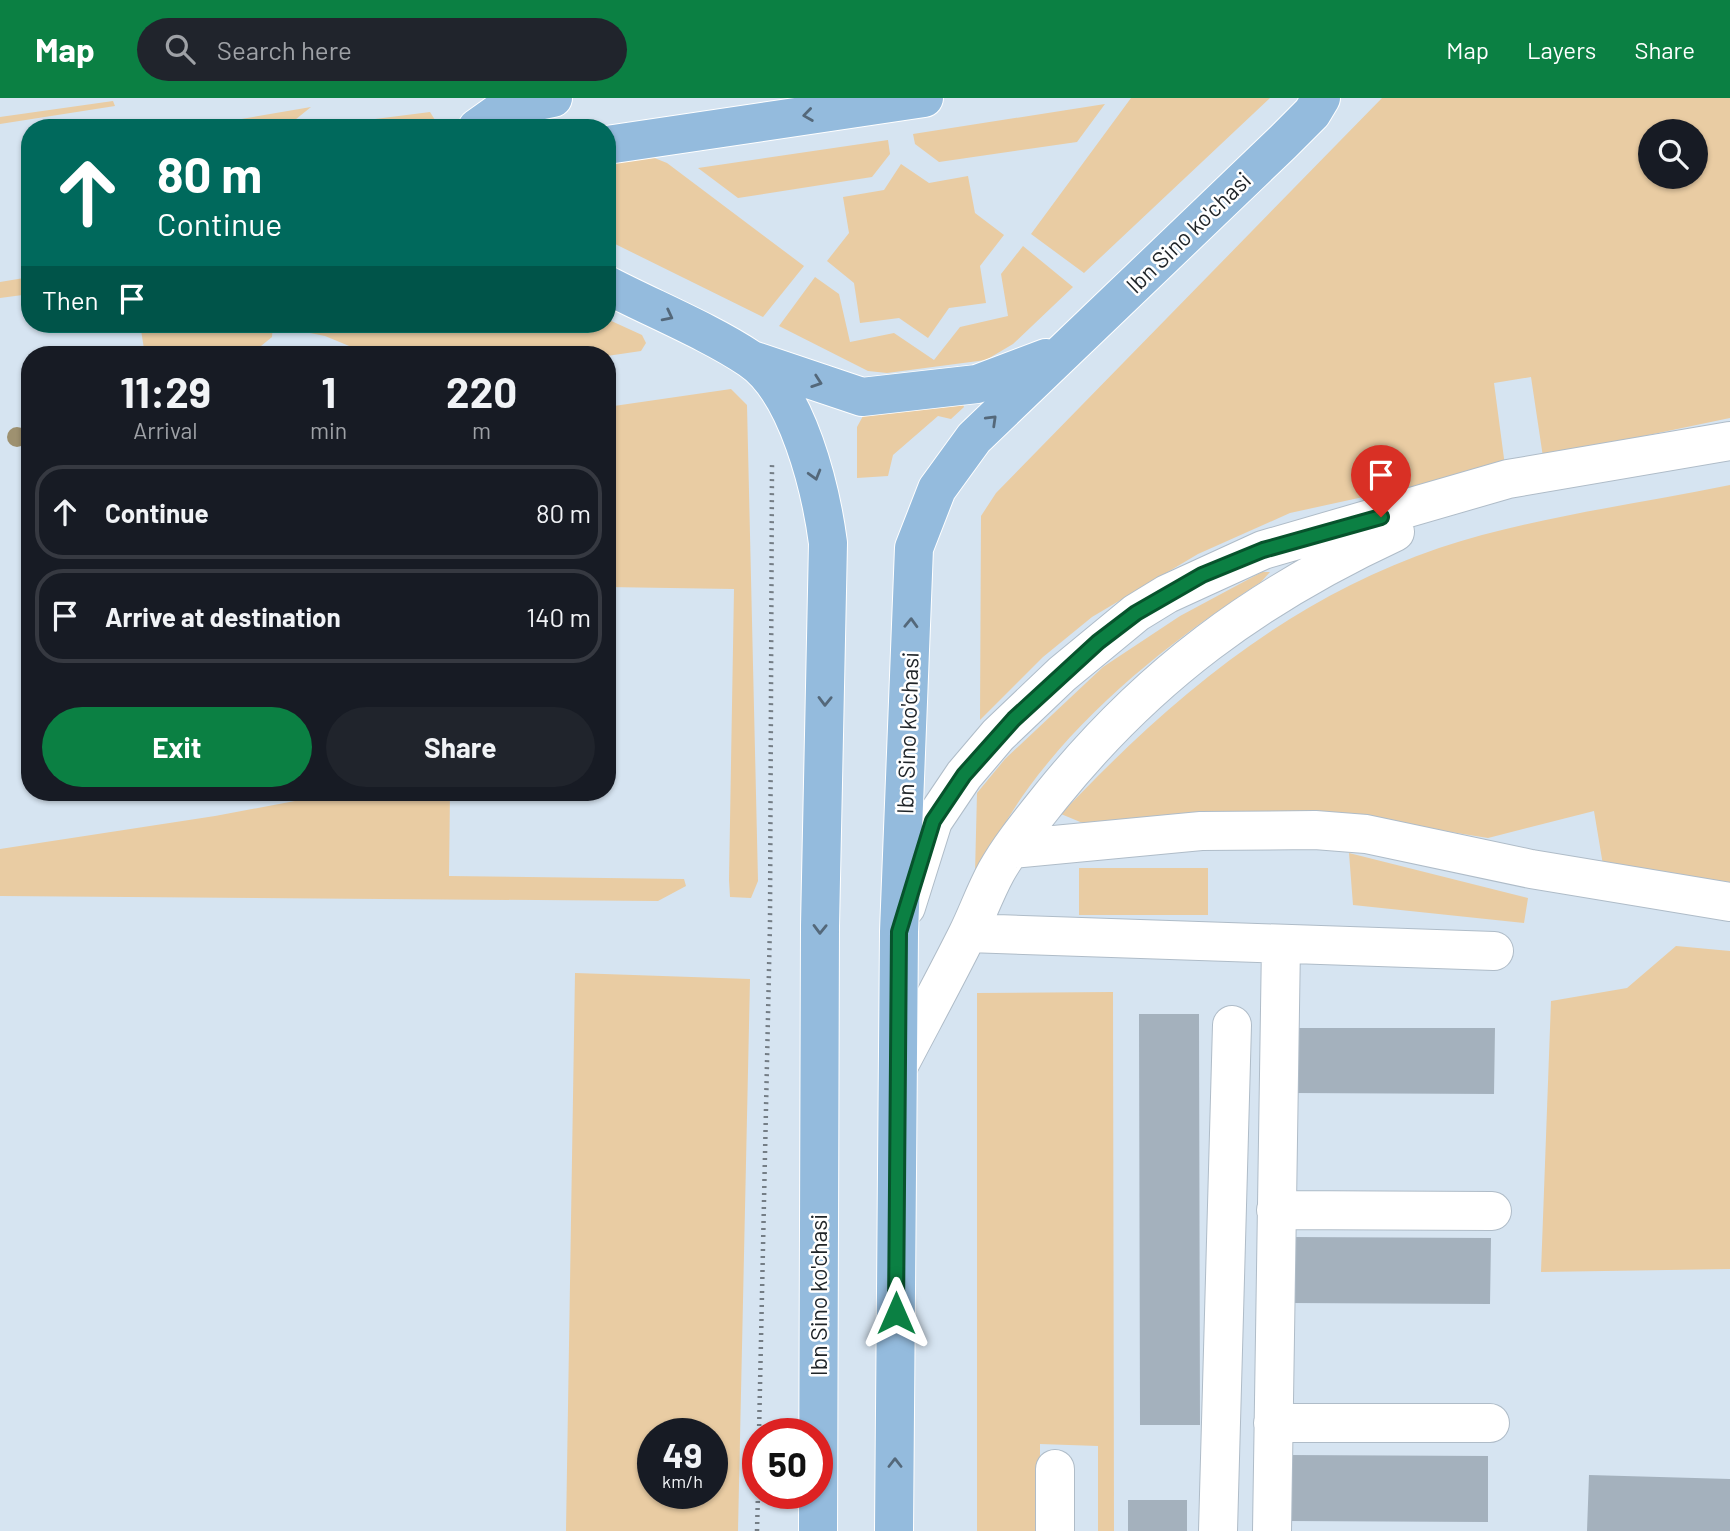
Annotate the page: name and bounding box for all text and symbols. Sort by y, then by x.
search box [137,18,627,81]
text: Map [35,29,95,69]
icon: search [161,30,199,68]
text: Search here [217,34,352,65]
text: Map [1446,35,1489,64]
text: Layers [1527,35,1596,64]
text: Share [1634,35,1695,64]
one-way arrow [802,107,814,122]
map controls [1638,119,1708,189]
button: search [1638,119,1708,189]
text: 80 m [157,144,262,203]
icon: ahead [42,147,133,238]
street label: Ibn Sino ko'chasi [1120,166,1256,298]
text: Continue [157,204,282,242]
icon: arrive [113,280,151,318]
text: Then [42,284,99,315]
one-way arrow [661,308,673,322]
text: 11:29 [120,366,211,416]
text: 1 [321,366,336,416]
text: 220 [446,366,517,416]
one-way arrow [810,374,822,388]
one-way arrow [984,415,997,428]
text: Arrival [133,416,198,444]
text: min [310,416,347,444]
text: m [472,416,491,444]
pin [1351,445,1411,517]
icon: arrive [1362,456,1400,494]
one-way arrow [806,469,821,481]
icon: ahead [46,493,84,531]
text: Continue [105,497,209,528]
text: 80 m [536,497,591,528]
icon: arrive [46,597,84,635]
text: Arrive at destination [105,601,341,632]
text: 140 m [526,601,591,632]
one-way arrow [903,617,919,628]
street label: Ibn Sino ko'chasi [890,651,924,815]
one-way arrow [817,696,832,707]
button: Exit [42,707,312,787]
button: Share [326,707,595,787]
one-way arrow [812,924,828,934]
street label: Ibn Sino ko'chasi [804,1214,832,1376]
position arrow [859,1276,933,1350]
speed limit sign: 50 [742,1418,833,1509]
text: 49 [663,1433,702,1475]
one-way arrow [887,1457,903,1468]
text: km/h [662,1470,703,1492]

